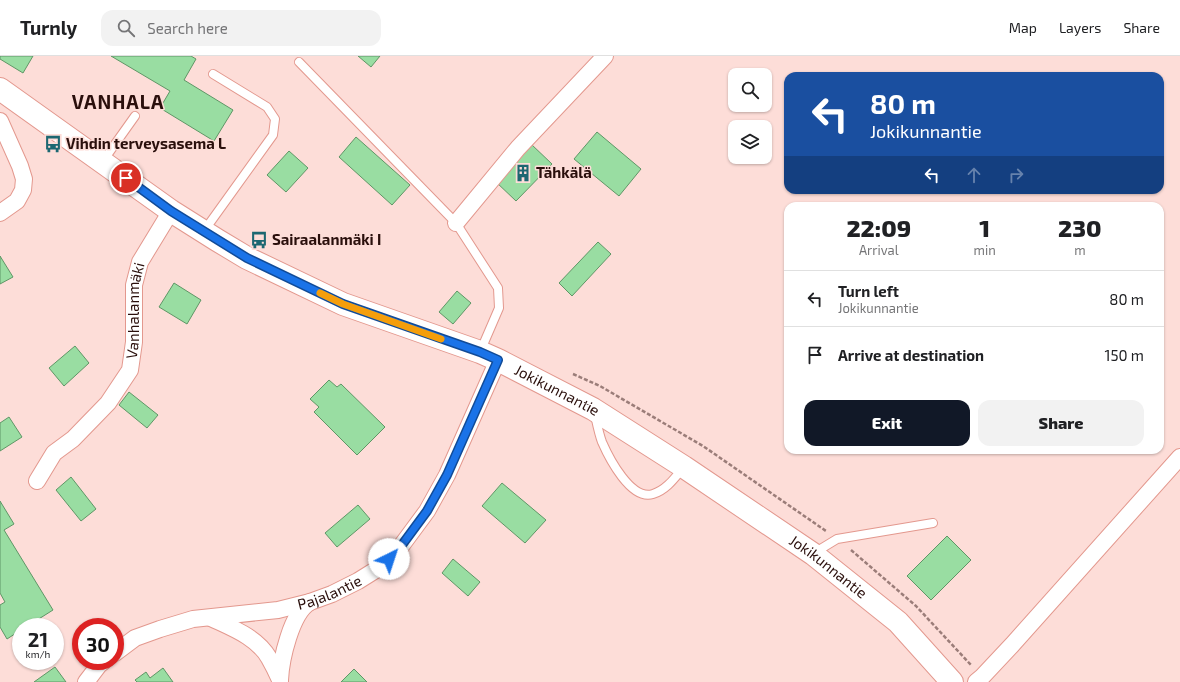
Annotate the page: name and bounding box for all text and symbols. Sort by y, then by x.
search box [101,10,381,46]
text: Turnly [20,16,77,39]
icon: search [115,17,137,39]
text: Search here [147,19,228,37]
text: Map [1009,19,1037,36]
text: Layers [1059,19,1101,36]
text: Share [1123,19,1160,36]
map controls [728,68,772,164]
button: search [728,68,772,112]
text: 80 m [870,86,936,120]
icon: left [804,88,856,140]
district label: VANHALA [72,90,164,113]
button: layers [728,120,772,164]
text: Jokikunnantie [870,120,982,142]
bus stop icon: Vihdin terveysasema L [43,134,63,154]
place label: Vihdin terveysasema L [66,134,226,153]
pin [109,161,143,195]
building icon: Tähkälä [513,163,533,183]
place label: Tähkälä [536,163,592,181]
icon: left [921,164,943,186]
icon: ahead [963,164,985,186]
icon: right [1005,164,1027,186]
icon: arrive [115,167,137,189]
text: 22:09 [846,213,911,242]
text: 1 [979,213,990,242]
text: 230 [1058,213,1102,242]
bus stop icon: Sairaalanmäki I [249,230,269,250]
place label: Sairaalanmäki I [272,230,381,248]
text: Arrival [859,242,899,258]
text: min [974,242,996,258]
text: m [1074,242,1086,258]
street label: Vanhalanmäki [122,260,148,360]
text: Turn left [838,282,899,300]
icon: left [804,288,826,310]
text: 80 m [1109,290,1144,308]
text: Jokikunnantie [838,300,919,316]
icon: arrive [804,344,826,366]
text: Arrive at destination [838,346,984,364]
text: 150 m [1104,346,1144,364]
street label: Jokikunnantie [512,360,603,419]
button: Exit [804,400,970,446]
button: Share [978,400,1144,446]
street label: Jokikunnantie [786,531,871,602]
position arrow [368,538,410,580]
street label: Pajalantie [295,571,364,613]
speed limit sign: 30 [72,618,124,670]
text: 21 [28,627,48,651]
text: km/h [26,648,50,660]

